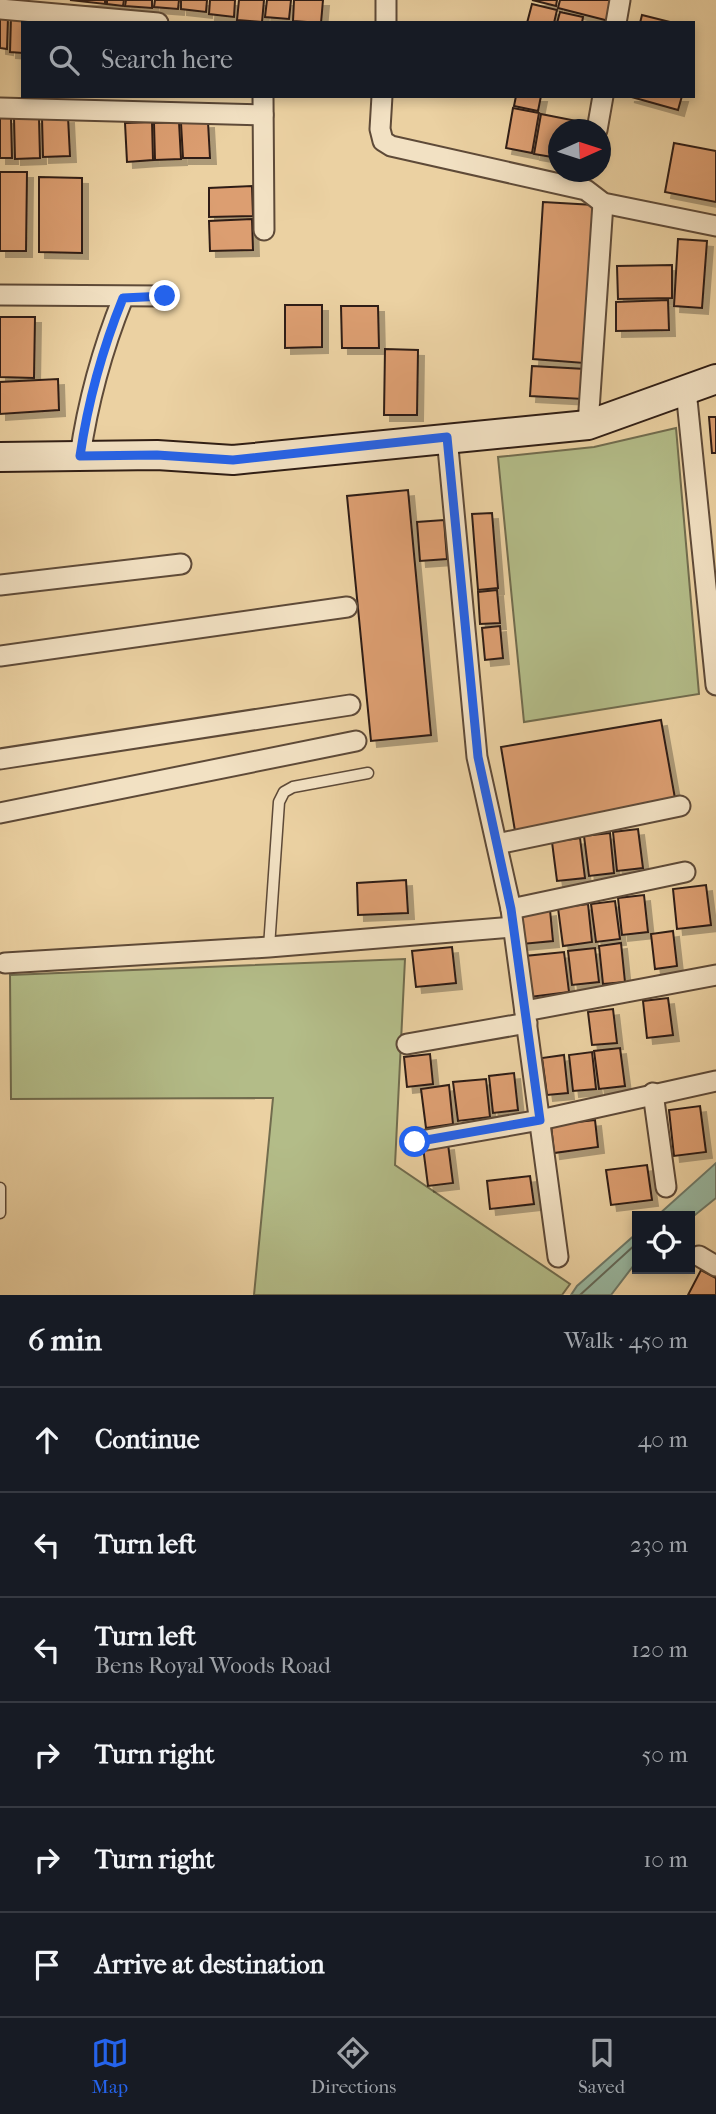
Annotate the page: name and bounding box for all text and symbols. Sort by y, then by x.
search box [21,21,695,98]
icon: search [45,41,83,79]
text: Search here [101,44,233,75]
north arrow [548,119,611,182]
route end [149,280,180,311]
route start [399,1126,430,1157]
map controls [632,1211,695,1274]
button: locate [632,1211,695,1274]
text: 6 min [28,1323,102,1358]
text: Walk · 450 m [564,1327,688,1354]
icon: ahead [28,1421,66,1459]
text: Continue [95,1424,200,1455]
text: 40 m [638,1426,688,1453]
icon: left [28,1526,66,1564]
text: Turn left [95,1529,196,1560]
text: 230 m [630,1531,688,1558]
text: Turn left [95,1621,196,1652]
icon: left [28,1631,66,1669]
text: 120 m [631,1636,688,1663]
text: Bens Royal Woods Road [95,1652,331,1679]
icon: right [28,1736,66,1774]
text: Turn right [95,1739,215,1770]
text: 50 m [641,1741,688,1768]
icon: right [28,1841,66,1879]
text: Turn right [95,1844,215,1875]
text: 10 m [643,1846,688,1873]
icon: arrive [28,1946,66,1984]
text: Arrive at destination [95,1949,325,1980]
tab: Map [91,2034,129,2098]
tab: Directions [311,2034,396,2098]
tab: Saved [578,2034,625,2098]

